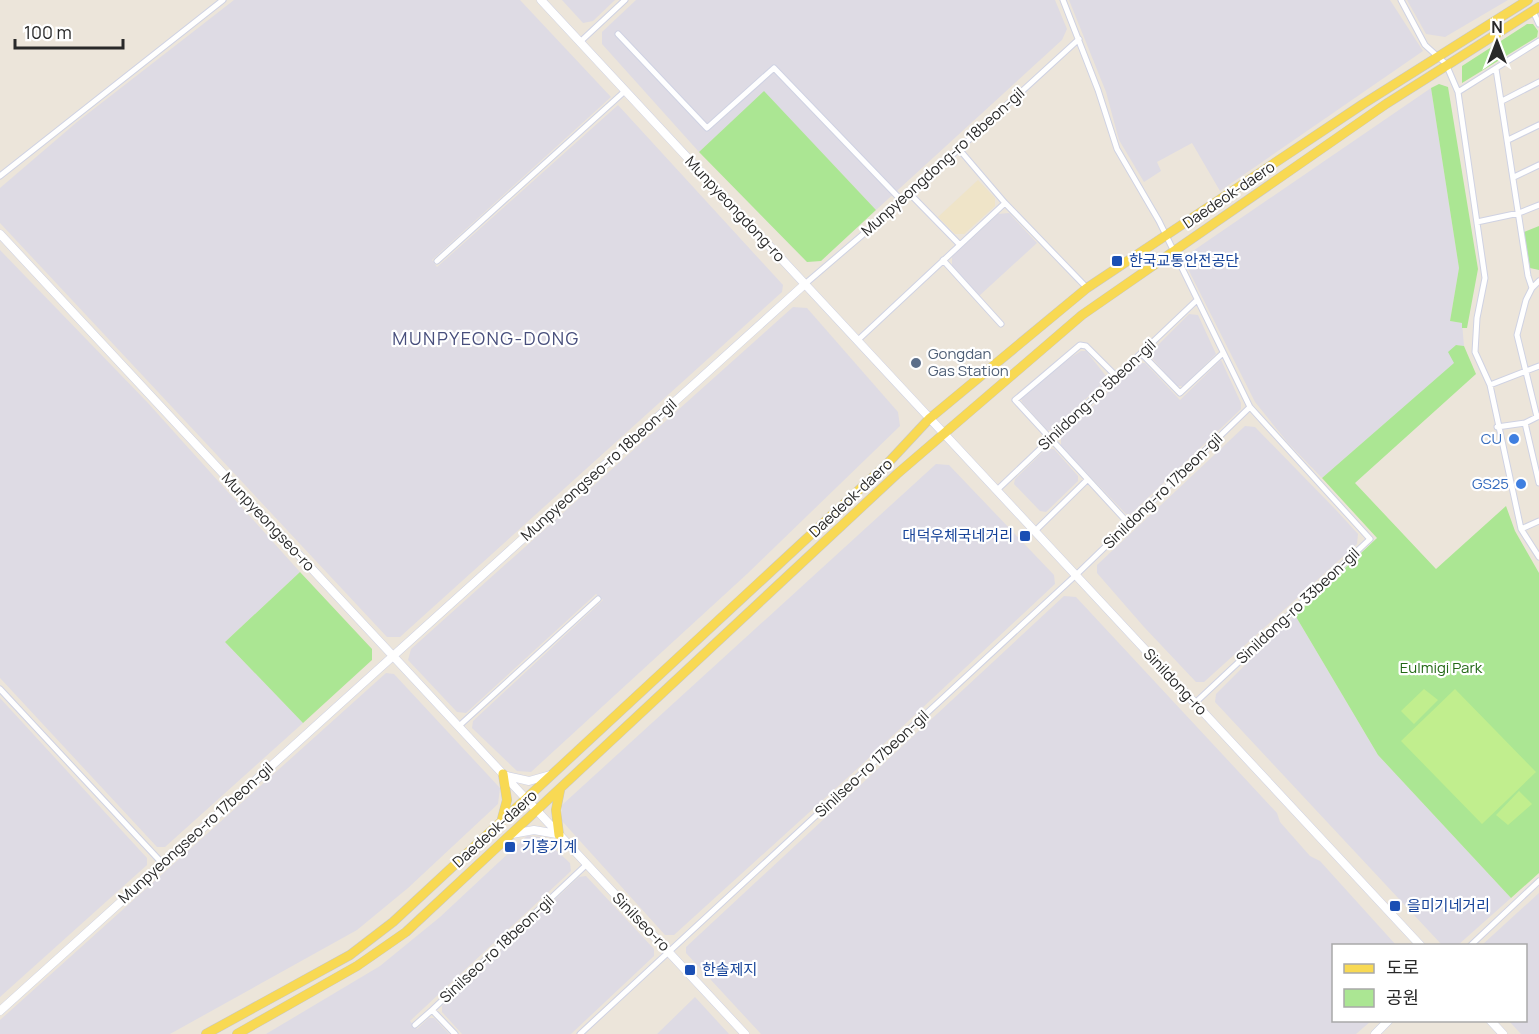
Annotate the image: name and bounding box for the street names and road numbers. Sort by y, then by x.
street label: Munpyeongdong-ro 18beon-gil [856,82,1029,241]
street label: Munpyeongdong-ro [681,151,790,266]
street label: Daedeok-daero [1178,156,1279,233]
street label: Sinildong-ro 5beon-gil [1033,334,1160,455]
street label: Munpyeongseo-ro 18beon-gil [516,394,681,545]
street label: Sinildong-ro 17beon-gil [1098,428,1227,553]
street label: Daedeok-daero [804,453,897,542]
street label: Munpyeongseo-ro [217,468,320,576]
street label: Sinildong-ro 33beon-gil [1231,543,1364,669]
street label: Sinildong-ro [1139,644,1212,720]
street label: Sinilseo-ro 17beon-gil [810,705,933,822]
street label: Munpyeongseo-ro 17beon-gil [114,757,278,908]
street label: Daedeok-daero [448,785,542,872]
street label: Sinilseo-ro [608,888,675,956]
street label: Sinilseo-ro 18beon-gil [435,890,559,1007]

